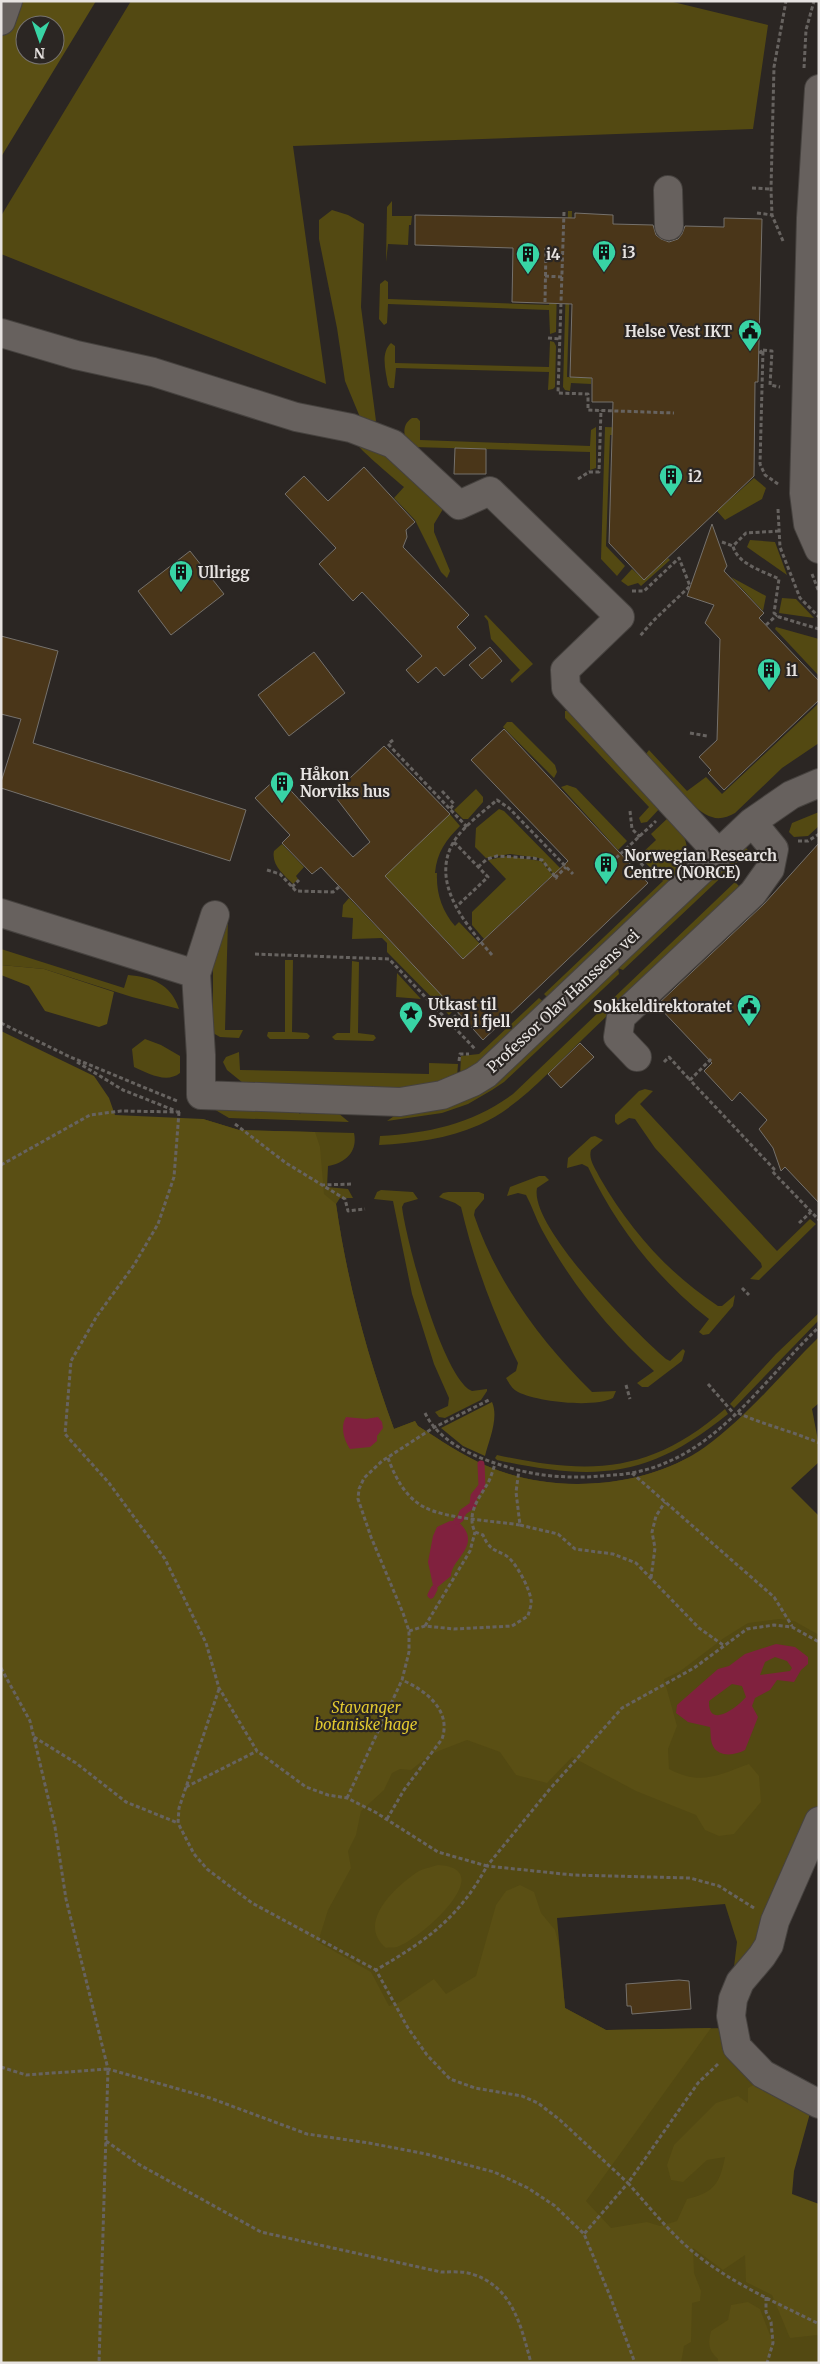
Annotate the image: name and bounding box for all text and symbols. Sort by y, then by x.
north arrow [15,15,65,65]
text: N [34,44,45,62]
building icon: i3 [591,239,617,273]
building icon: i4 [515,241,541,275]
place label: i3 [622,243,636,262]
place label: i4 [546,245,561,264]
public building icon: Helse Vest IKT [737,318,763,352]
place label: Helse Vest IKT [625,322,732,341]
building icon: i2 [658,463,684,497]
place label: i2 [688,467,702,486]
building icon: Ullrigg [168,559,194,593]
place label: Ullrigg [198,563,250,582]
building icon: i1 [756,657,782,691]
place label: i1 [786,661,798,680]
place label: Håkon Norviks hus [300,765,390,801]
building icon: Håkon Norviks hus [269,770,295,804]
place label: Norwegian Research Centre (NORCE) [624,846,777,882]
building icon: Norwegian Research Centre (NORCE) [593,851,619,885]
street label: Professor Olav Hanssens vei [483,925,643,1077]
public building icon: Sokkeldirektoratet [736,993,762,1027]
place label: Utkast til Sverd i fjell [428,995,510,1031]
place label: Sokkeldirektoratet [593,997,732,1016]
place icon: Utkast til Sverd i fjell [398,1000,424,1034]
park label: Stavanger botaniske hage [315,1698,418,1734]

